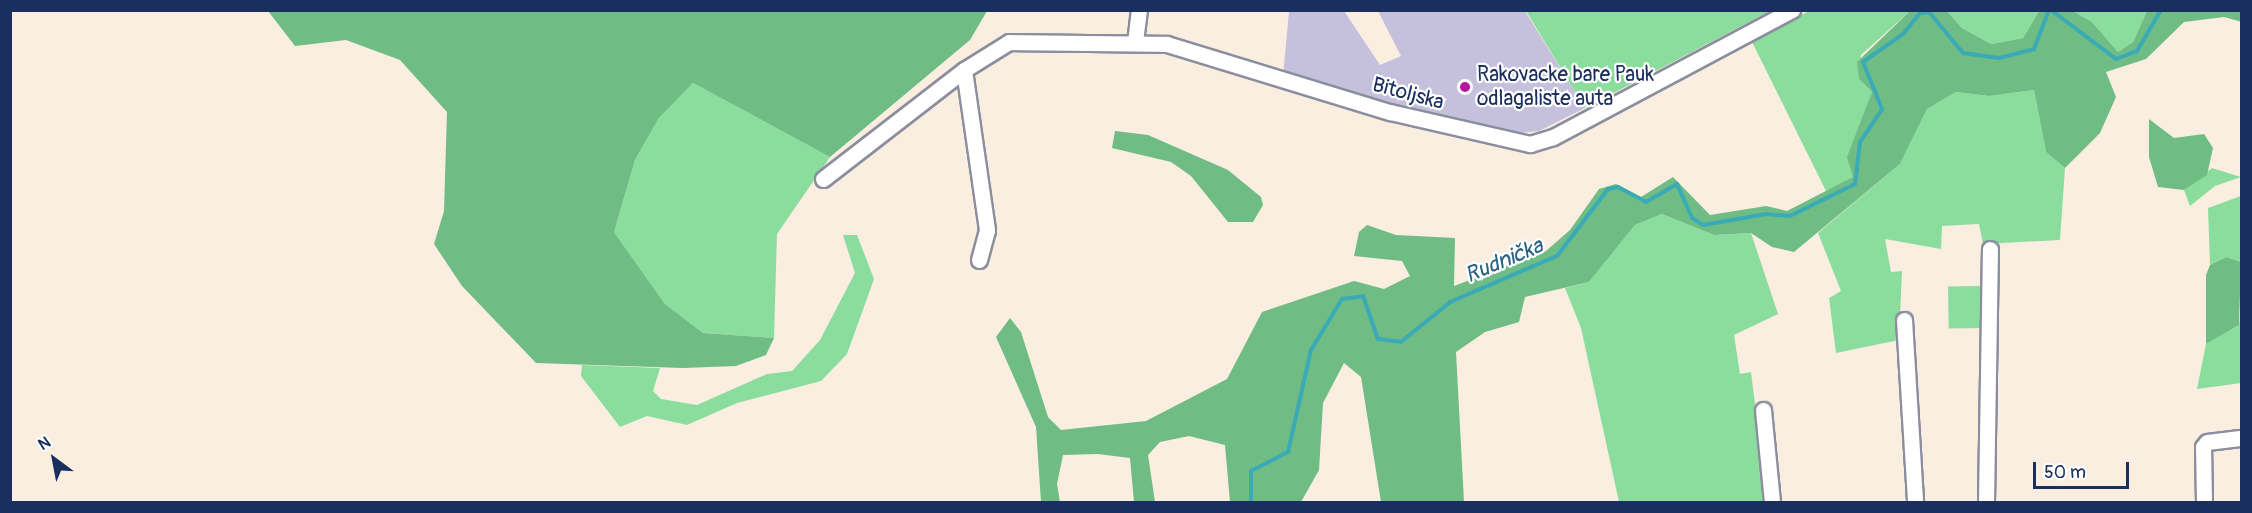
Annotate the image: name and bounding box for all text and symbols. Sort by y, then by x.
place label: Rakovacke bare Pauk odlagaliste auta [1477,62,1654,112]
street label: Bitoljska [1369,72,1447,116]
marker: Rakovacke bare Pauk odlagaliste auta [1458,80,1472,94]
water label: Rudnička [1461,233,1547,289]
north arrow [24,429,84,489]
text: N [35,432,54,455]
scale bar [2036,450,2132,488]
text: 50 m [2044,461,2086,484]

